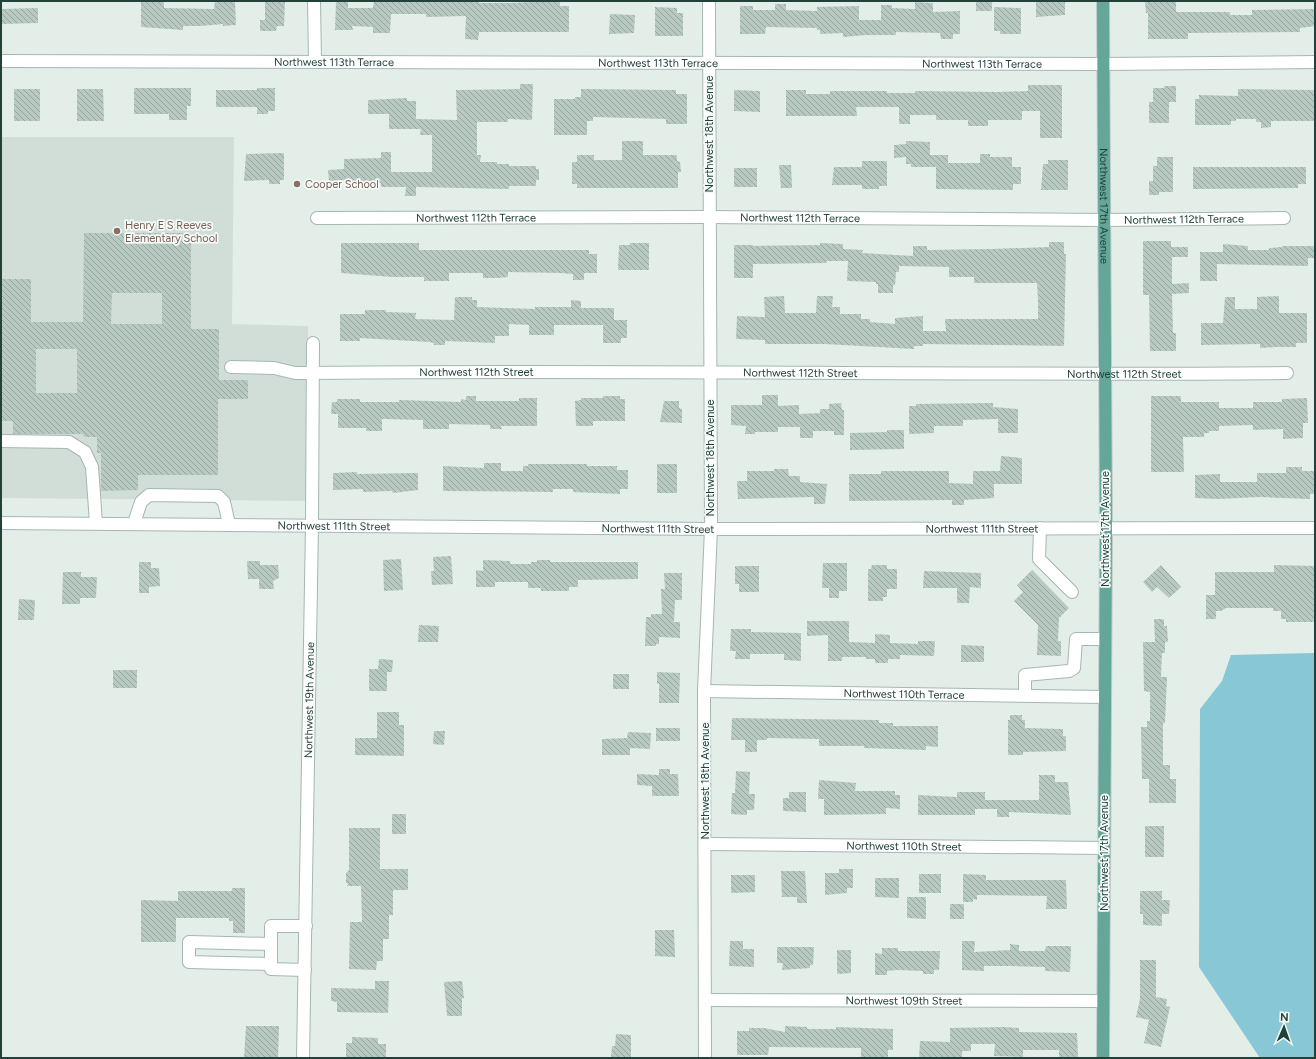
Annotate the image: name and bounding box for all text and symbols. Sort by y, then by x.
street label: Northwest 113th Terrace [274,56,394,69]
street label: Northwest 113th Terrace [598,57,718,70]
street label: Northwest 113th Terrace [922,58,1042,71]
street label: Northwest 18th Avenue [703,76,716,192]
street label: Northwest 17th Avenue [1097,148,1110,264]
place label: Cooper School [305,178,379,191]
marker: Cooper School [292,179,302,189]
street label: Northwest 112th Terrace [416,211,536,225]
street label: Northwest 112th Terrace [740,211,860,225]
street label: Northwest 112th Terrace [1124,212,1244,227]
place label: Henry E S Reeves Elementary School [125,219,217,245]
marker: Henry E S Reeves Elementary School [112,226,122,236]
street label: Northwest 112th Street [419,366,534,379]
street label: Northwest 112th Street [743,366,858,380]
street label: Northwest 112th Street [1067,368,1182,381]
street label: Northwest 18th Avenue [704,400,717,516]
street label: Northwest 17th Avenue [1099,471,1112,587]
street label: Northwest 111th Street [277,519,391,533]
street label: Northwest 111th Street [601,522,714,536]
street label: Northwest 111th Street [925,522,1038,536]
street label: Northwest 19th Avenue [302,642,317,758]
street label: Northwest 110th Terrace [843,687,965,702]
street label: Northwest 18th Avenue [699,723,712,839]
street label: Northwest 17th Avenue [1098,795,1111,911]
street label: Northwest 110th Street [846,839,962,854]
street label: Northwest 109th Street [845,994,963,1008]
north arrow [1264,1007,1304,1047]
text: N [1280,1011,1289,1024]

